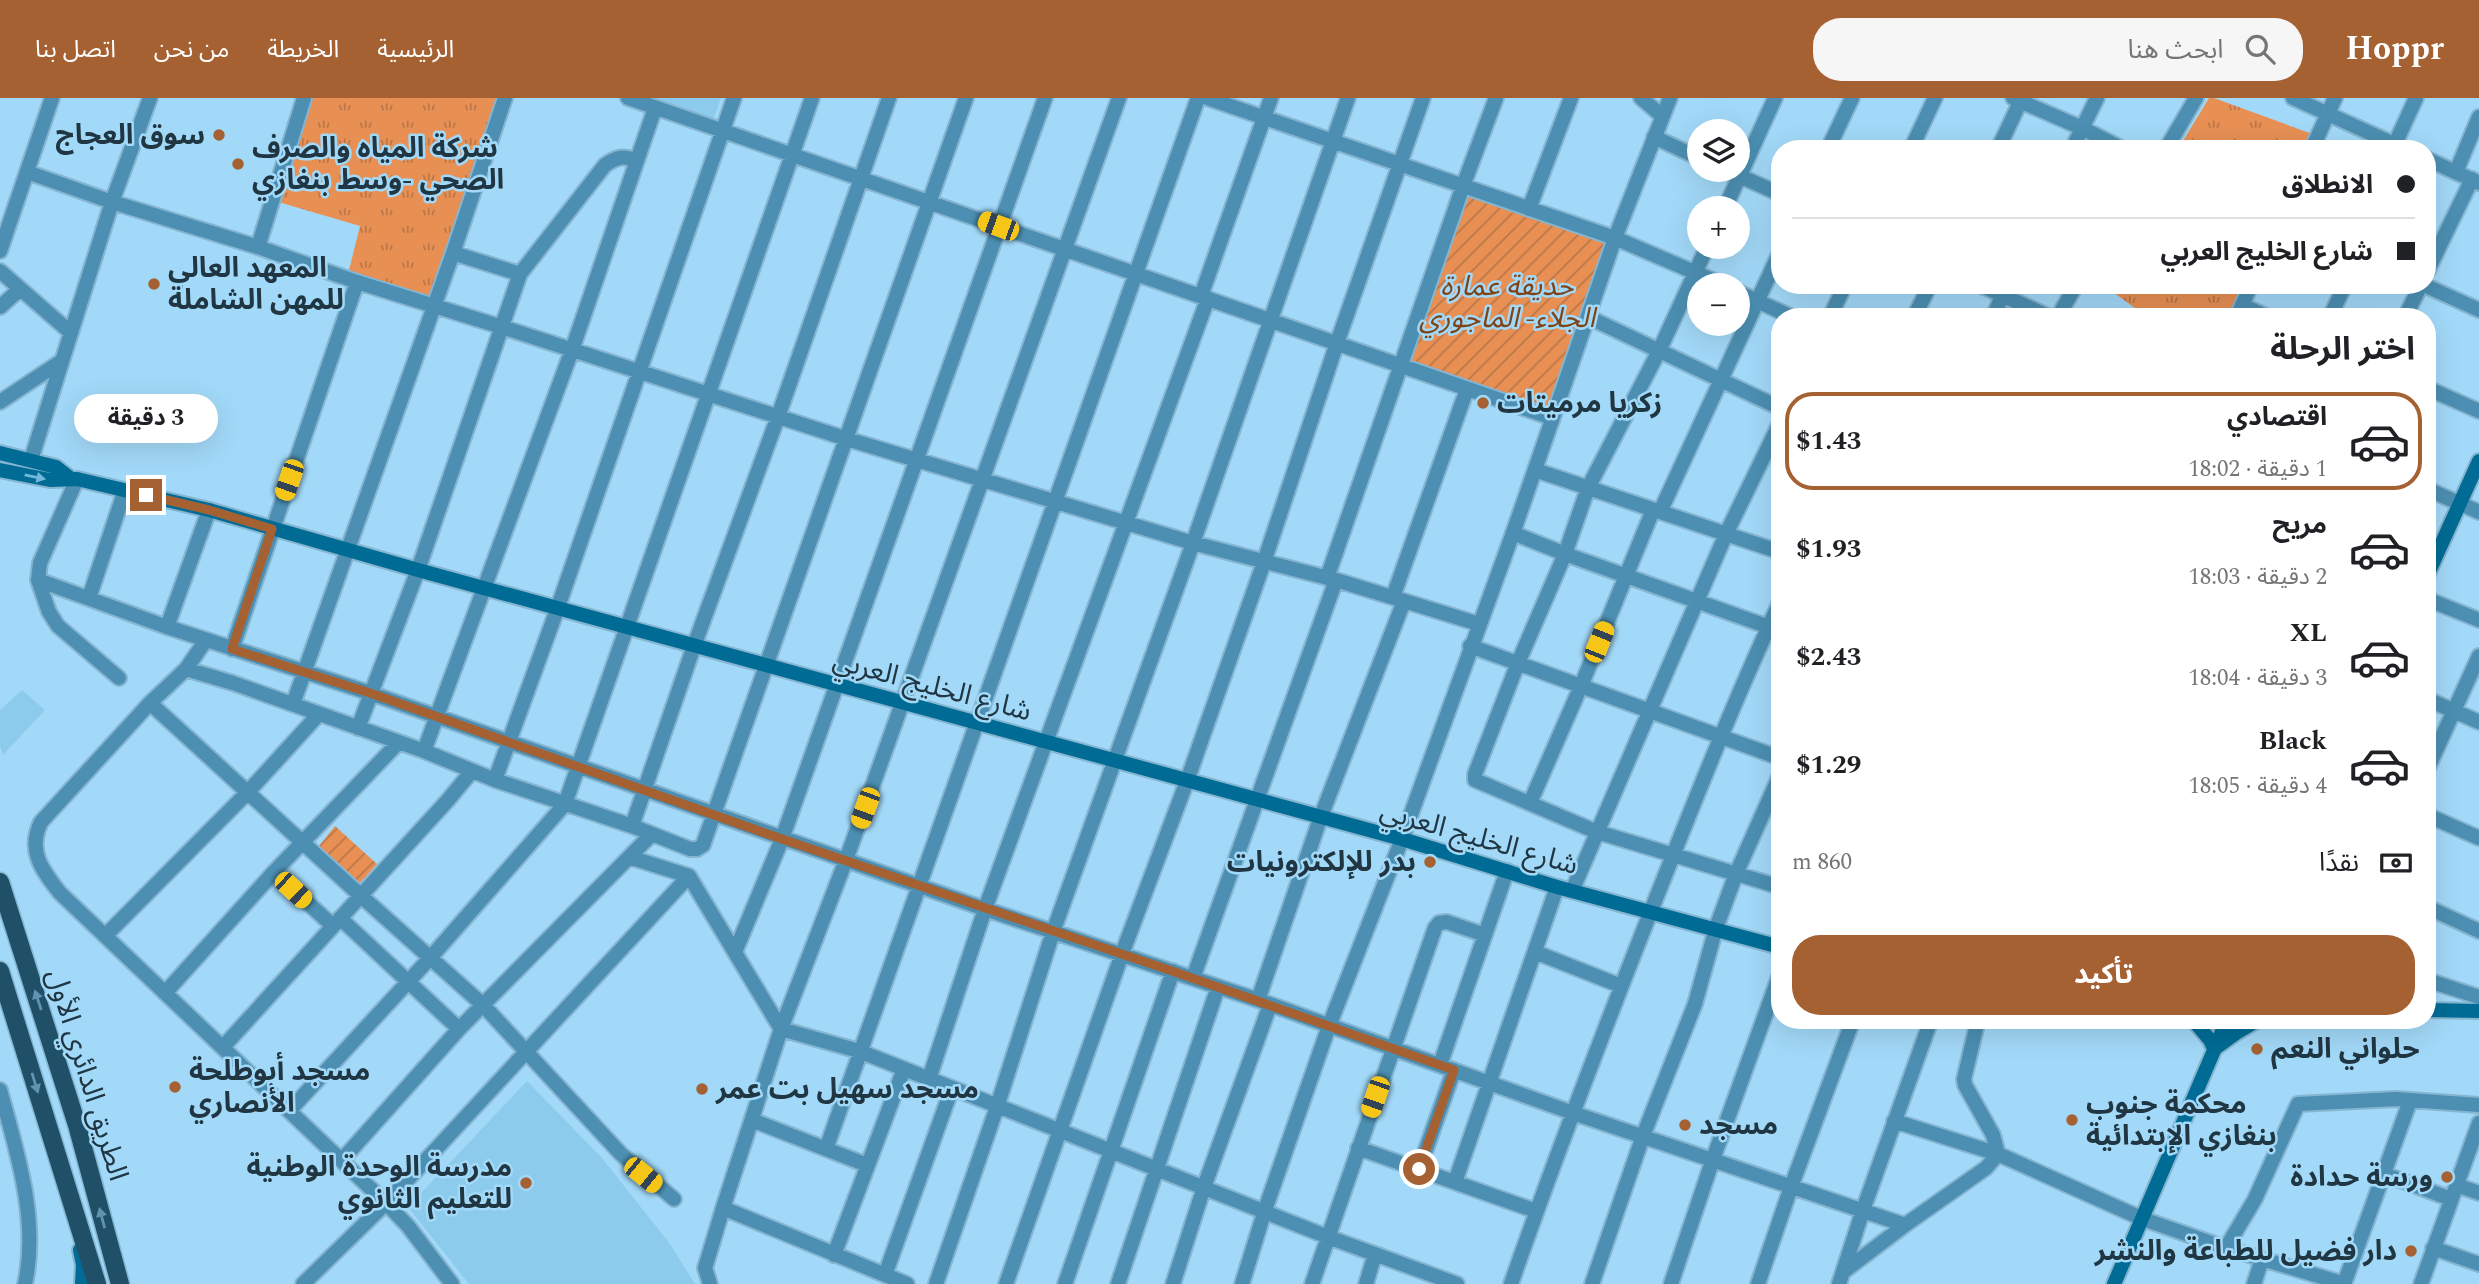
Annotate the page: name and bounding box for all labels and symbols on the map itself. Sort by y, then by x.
place label: سوق العجاج [56,114,205,157]
marker: سوق العجاج [211,127,227,143]
place label: شركة المياه والصرف الصحي -وسط بنغازي [252,127,504,202]
marker: شركة المياه والصرف الصحي -وسط بنغازي [230,156,246,172]
car [975,209,1022,243]
place label: المعهد العالي للمهن الشاملة [168,247,344,322]
park label: حديقة عمارة الجلاء- الماجوري [1419,265,1598,340]
marker: المعهد العالي للمهن الشاملة [146,276,162,292]
place label: زكريا مرميتات [1497,382,1662,425]
callout: 3 دقيقة [74,394,218,442]
marker: زكريا مرميتات [1475,395,1491,411]
car [273,457,306,503]
one-way arrow [24,471,46,482]
route end [130,479,162,511]
car [1582,619,1617,665]
street label: شارع الخليج العربي [828,639,1036,733]
car [848,785,883,831]
street label: شارع الخليج العربي [1375,789,1583,887]
place label: بدر للإلكترونيات [1227,841,1416,884]
marker: بدر للإلكترونيات [1422,854,1438,870]
car [271,868,316,912]
street label: الطريق الدائري الأول [34,964,140,1186]
one-way arrow [32,989,42,1010]
place label: حلواني النعم [2271,1028,2420,1071]
marker: حلواني النعم [2249,1041,2265,1057]
place label: مسجد أبوطلحة الأنصاري [189,1050,370,1125]
place label: مسجد سهيل بت عمر [715,1068,979,1111]
one-way arrow [30,1072,40,1093]
car [1359,1074,1392,1120]
marker: مسجد أبوطلحة الأنصاري [167,1079,183,1095]
marker: مسجد سهيل بت عمر [694,1081,710,1097]
place label: محكمة جنوب بنغازي الإبتدائية [2086,1083,2277,1158]
place label: مسجد [1699,1104,1778,1147]
marker: محكمة جنوب بنغازي الإبتدائية [2064,1112,2080,1128]
marker: مسجد [1677,1117,1693,1133]
place label: مدرسة الوحدة الوطنية للتعليم الثانوي [246,1146,512,1221]
route start [1403,1153,1435,1185]
car [621,1154,666,1196]
place label: ورسة حدادة [2290,1156,2433,1199]
marker: ورسة حدادة [2439,1169,2455,1185]
marker: مدرسة الوحدة الوطنية للتعليم الثانوي [518,1175,534,1191]
one-way arrow [96,1207,107,1229]
place label: دار فضيل للطباعة والنشر [2094,1230,2397,1273]
marker: دار فضيل للطباعة والنشر [2403,1243,2419,1259]

